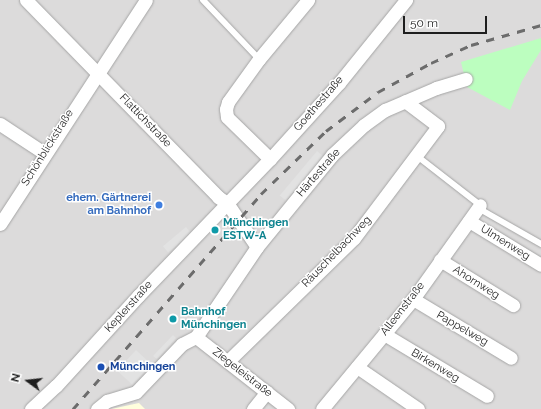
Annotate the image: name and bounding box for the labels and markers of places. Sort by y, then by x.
place label: ehem. Gärtnerei am Bahnhof [66,192,151,218]
marker: ehem. Gärtnerei am Bahnhof [154,200,164,210]
place label: Münchingen ESTW-A [223,217,288,243]
marker: Münchingen ESTW-A [210,225,220,235]
place label: Bahnhof Münchingen [181,306,246,332]
marker: Bahnhof Münchingen [168,314,178,324]
place label: Münchingen [110,360,175,374]
marker: Münchingen [95,361,107,373]

